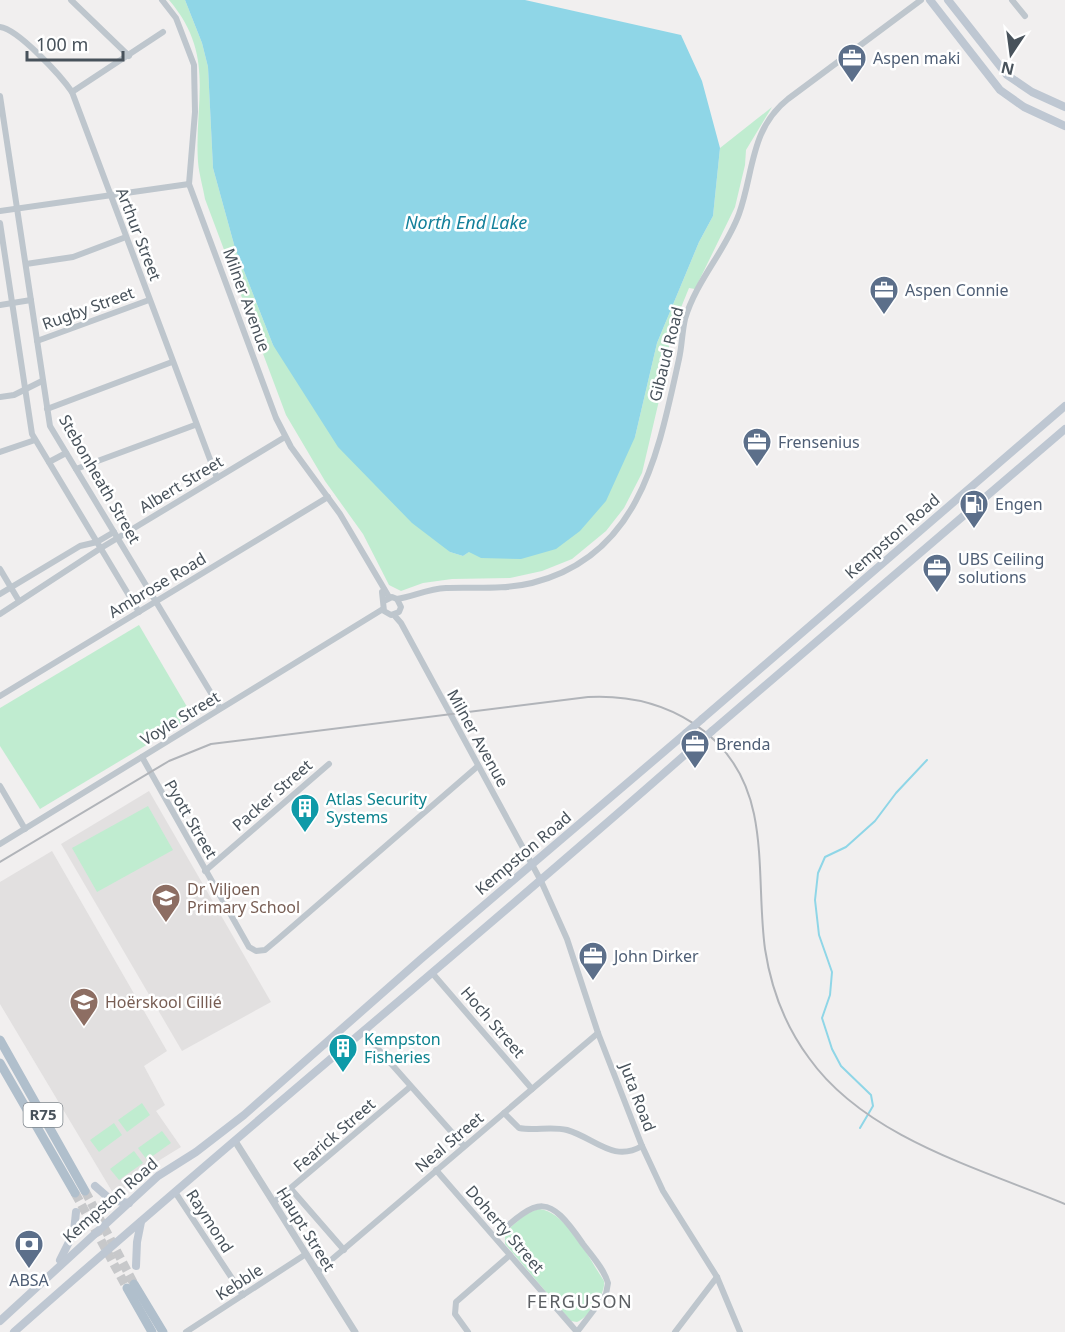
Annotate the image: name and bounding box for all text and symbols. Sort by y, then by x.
scale bar [27,24,123,62]
north arrow [981,24,1041,84]
text: 100 m [36,32,88,56]
office icon: Aspen maki [836,42,868,84]
place label: Aspen maki [873,47,960,69]
text: N [999,56,1016,81]
street label: Arthur Street [111,184,167,284]
water label: North End Lake [405,210,527,234]
street label: Milner Avenue [218,245,276,355]
office icon: Aspen Connie [868,274,900,316]
place label: Aspen Connie [905,279,1009,301]
street label: Rugby Street [39,281,137,335]
street label: Gibaud Road [644,304,688,404]
street label: Stebonheath Street [54,411,146,548]
office icon: Frensenius [741,426,773,468]
place label: Frensenius [778,431,860,453]
street label: Albert Street [135,450,227,518]
fuel station icon: Engen [958,488,990,530]
street label: Kempston Road [840,489,944,583]
place label: Engen [995,493,1043,515]
street label: Ambrose Road [104,547,210,623]
place label: UBS Ceiling solutions [958,548,1044,588]
office icon: UBS Ceiling solutions [921,552,953,594]
street label: Milner Avenue [442,685,514,791]
street label: Voyle Street [136,686,224,750]
office icon: Brenda [679,728,711,770]
place label: Brenda [716,733,770,755]
street label: Packer Street [227,754,317,836]
street label: Pyott Street [159,775,223,863]
place label: Atlas Security Systems [326,788,428,828]
building icon: Atlas Security Systems [289,792,321,834]
street label: Kempston Road [470,806,576,900]
place label: Dr Viljoen Primary School [187,878,300,918]
school or university icon: Dr Viljoen Primary School [150,882,182,924]
office icon: John Dirker [577,940,609,982]
place label: John Dirker [612,945,699,967]
street label: Hoch Street [456,982,530,1063]
school or university icon: Hoërskool Cillié [68,986,100,1028]
place label: Hoërskool Cillié [105,991,222,1013]
place label: Kempston Fisheries [364,1028,441,1068]
building icon: Kempston Fisheries [327,1032,359,1074]
street label: Juta Road [614,1058,661,1134]
street label: Fearick Street [288,1093,380,1177]
road number: R75 [24,1103,63,1127]
street label: Neal Street [410,1107,488,1177]
street label: Kempston Road [58,1153,162,1247]
street label: Doherty Street [461,1180,549,1278]
street label: Haupt Street [271,1183,341,1275]
street label: Raymond [181,1185,239,1257]
bank icon: ABSA [13,1228,45,1270]
street label: Kebble [211,1259,267,1305]
place label: ABSA [9,1269,50,1291]
district label: FERGUSON [527,1289,633,1313]

